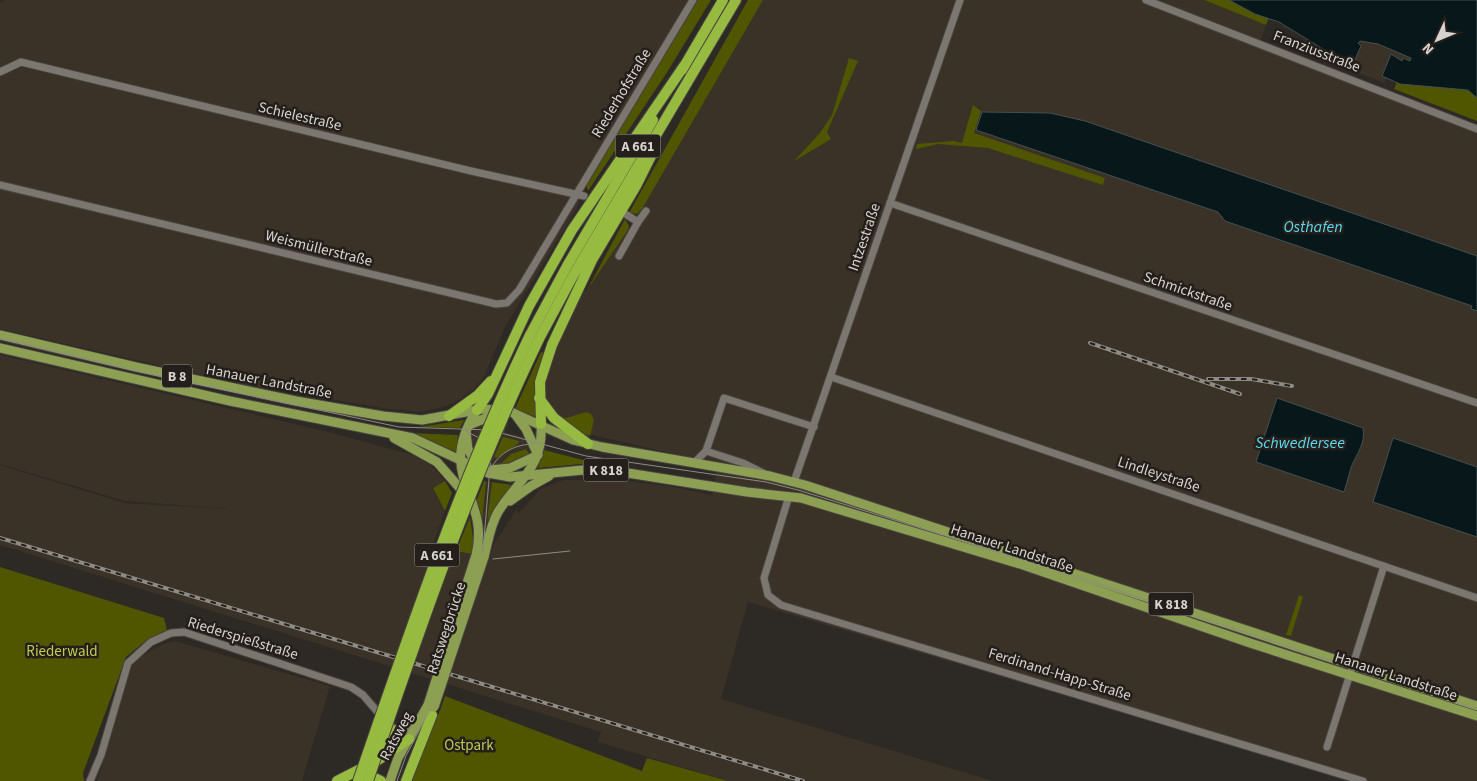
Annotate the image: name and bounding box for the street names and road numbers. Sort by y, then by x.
street label: Franziusstraße [1270,25,1363,78]
street label: Riederhofstraße [586,45,656,142]
street label: Schielestraße [256,97,344,136]
road number: A 661 [616,134,660,158]
street label: Intzestraße [843,200,886,274]
street label: Weismüllerstraße [263,225,375,272]
street label: Schmickstraße [1140,266,1235,317]
street label: Hanauer Landstraße [204,359,334,404]
road number: B 8 [162,364,192,388]
street label: Lindleystraße [1115,451,1203,498]
road number: K 818 [584,458,628,482]
street label: Hanauer Landstraße [948,519,1076,578]
road number: A 661 [414,544,460,566]
street label: Ratswegbrücke [422,579,471,677]
road number: K 818 [1148,592,1194,616]
street label: Riederspießstraße [185,612,301,665]
street label: Ferdinand-Happ-Straße [986,643,1134,706]
street label: Hanauer Landstraße [1332,647,1460,706]
street label: Ratsweg [375,708,418,764]

